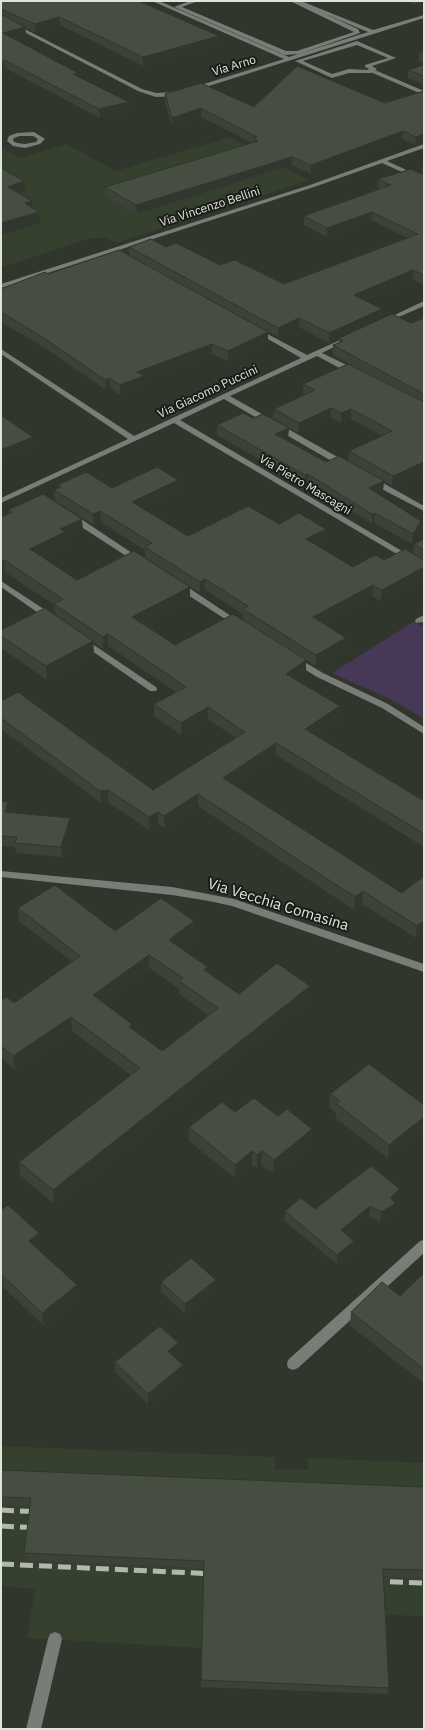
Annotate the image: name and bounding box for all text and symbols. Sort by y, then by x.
street label: Via Arno [210,53,258,79]
street label: Via Vincenzo Bellini [158,184,262,230]
street label: Via Giacomo Puccini [156,362,260,422]
street label: Via Pietro Mascagni [256,452,354,518]
street label: Via Vecchia Comasina [205,875,351,935]

